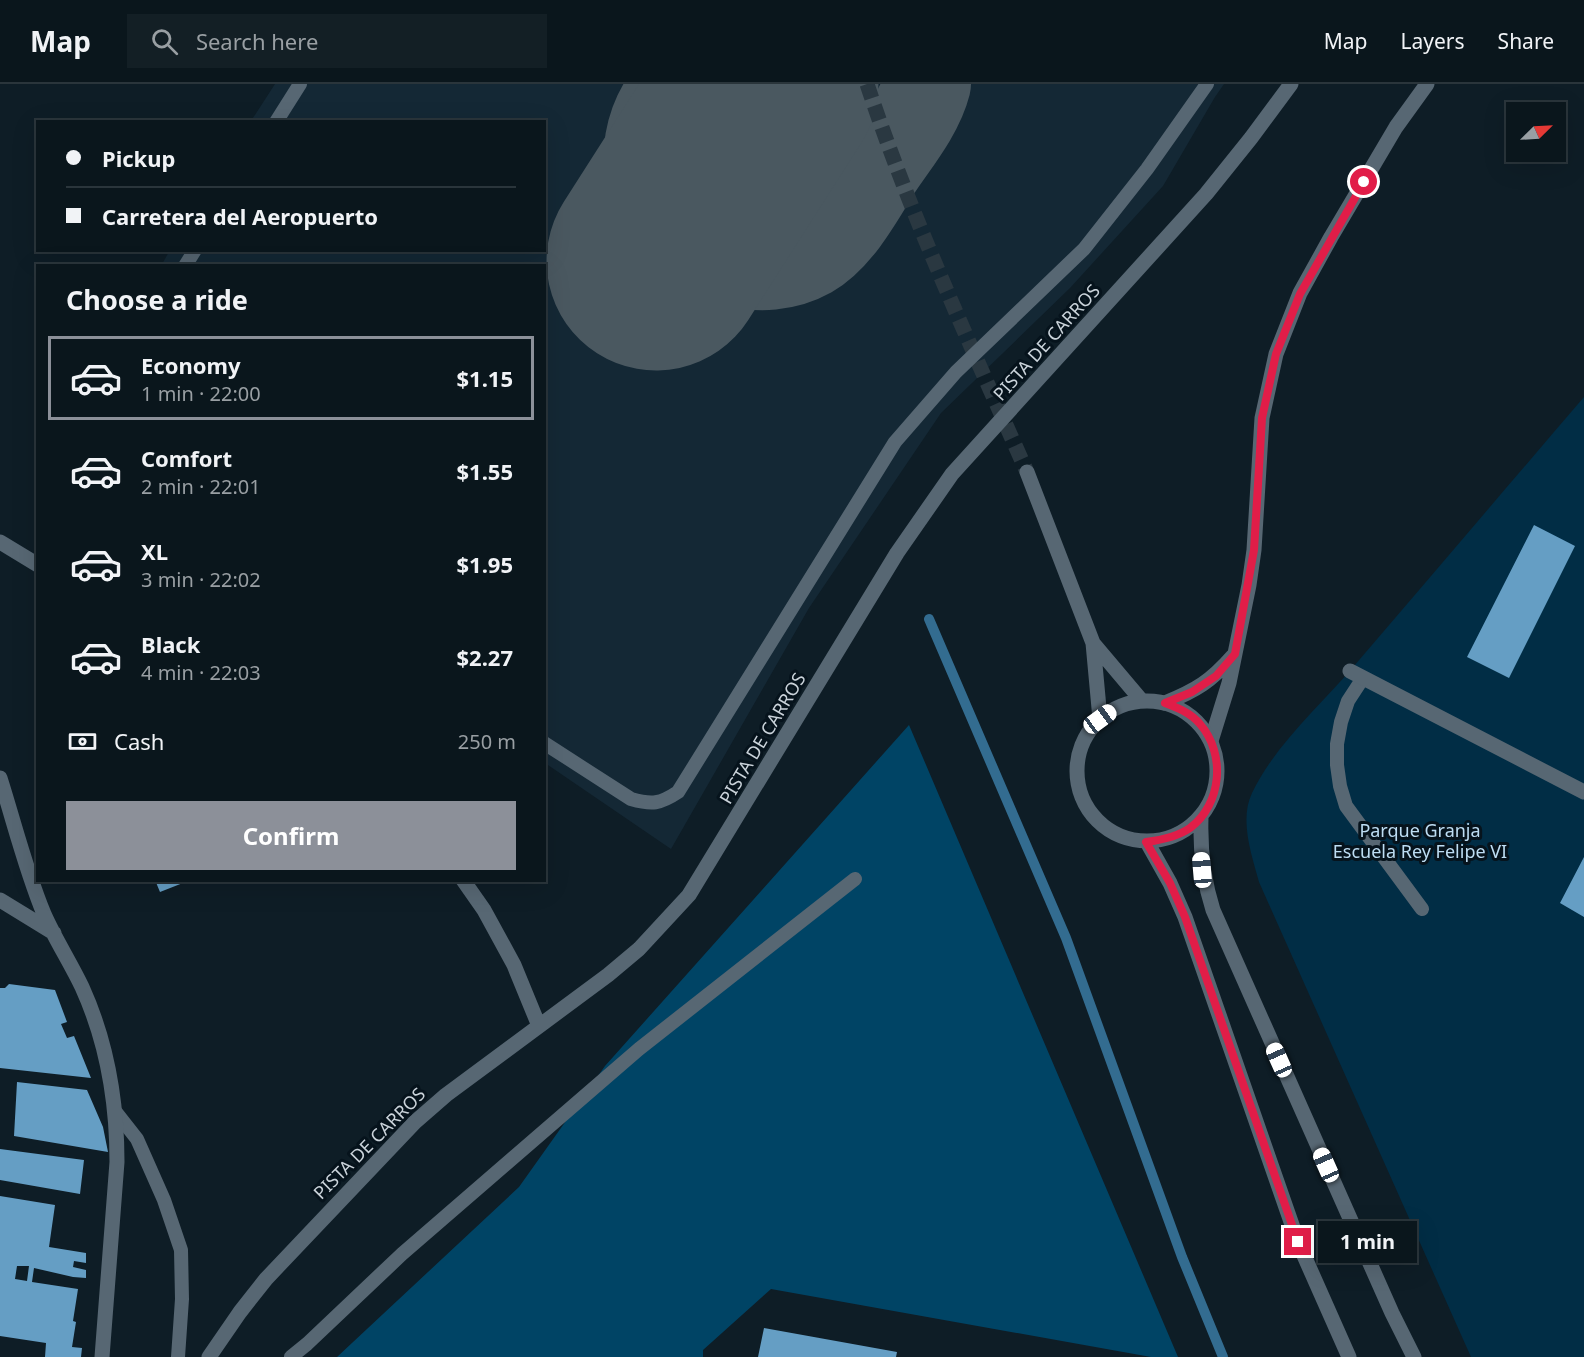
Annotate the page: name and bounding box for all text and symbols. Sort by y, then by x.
search box [127,14,547,68]
text: Map [30,22,91,60]
icon: search [148,25,181,58]
text: Search here [196,26,318,56]
text: Map [1324,27,1368,55]
text: Layers [1401,27,1465,55]
text: Share [1498,27,1554,55]
north arrow [1506,102,1566,162]
map controls [1506,102,1566,162]
text: Pickup [102,143,175,173]
route start [1350,168,1377,195]
text: Carretera del Aeropuerto [102,201,378,231]
street label: PISTA DE CARROS [987,279,1105,405]
text: Choose a ride [66,281,248,318]
text: Economy [141,350,240,380]
icon: car [69,351,123,405]
text: $1.15 [456,363,513,393]
text: 1 min · 22:00 [141,380,261,407]
text: Comfort [141,443,232,473]
icon: car [69,444,123,498]
text: $1.55 [456,456,513,486]
text: 2 min · 22:01 [141,473,261,500]
text: XL [141,536,168,566]
icon: car [69,537,123,591]
text: $1.95 [456,549,513,579]
text: 3 min · 22:02 [141,566,261,593]
text: Black [141,629,200,659]
icon: car [69,630,123,684]
text: $2.27 [456,642,513,672]
text: 4 min · 22:03 [141,659,261,686]
street label: PISTA DE CARROS [713,668,811,808]
car [1080,701,1120,737]
icon: cash [66,725,99,758]
text: Cash [114,726,164,756]
text: 250 m [458,728,516,755]
button: Confirm [66,801,516,870]
park label: Parque Granja Escuela Rey Felipe VI [1333,818,1507,863]
car [1191,851,1213,889]
car [1263,1040,1295,1080]
street label: PISTA DE CARROS [308,1082,430,1204]
car [1310,1145,1342,1185]
callout: 1 min [1319,1221,1418,1263]
route end [1284,1228,1311,1255]
text: 1 min [1340,1228,1395,1255]

